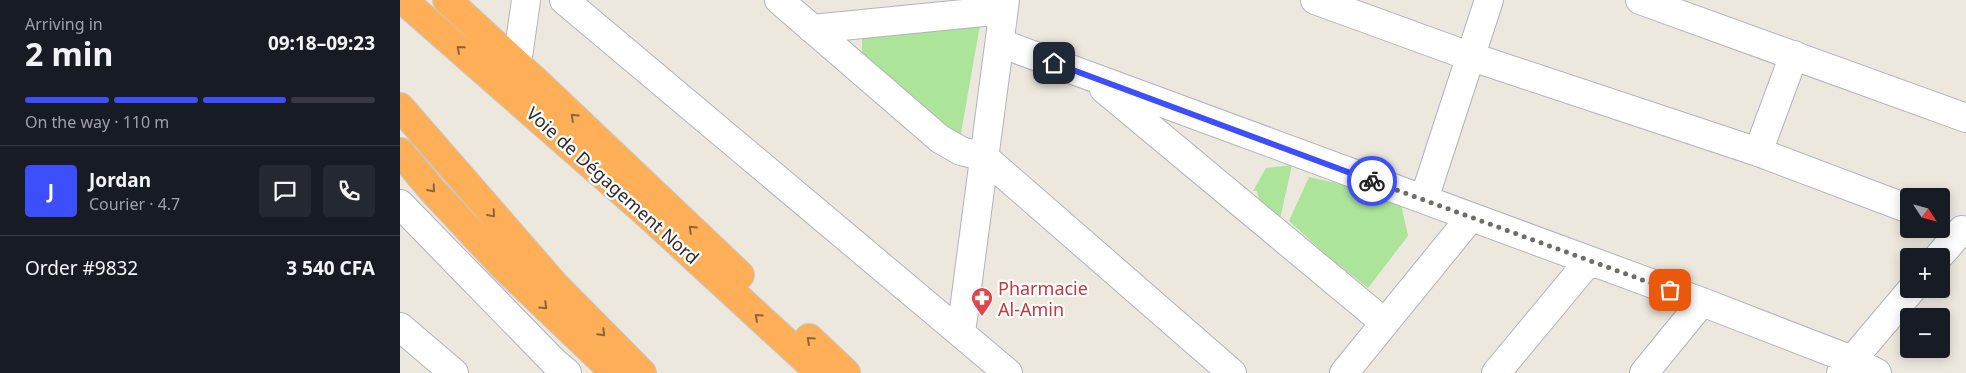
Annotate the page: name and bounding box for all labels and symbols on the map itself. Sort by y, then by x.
pin [1033,42,1075,84]
one-way arrow [457,47,466,55]
street label: Voie de Dégagement Nord [522,101,704,269]
one-way arrow [571,114,580,123]
courier [1347,156,1397,206]
one-way arrow [426,184,435,193]
north arrow [1900,188,1950,238]
one-way arrow [486,209,495,218]
one-way arrow [688,226,697,235]
pin [1649,269,1691,311]
place label: Pharmacie Al-Amin [998,276,1088,321]
pharmacy icon: Pharmacie Al-Amin [970,286,994,317]
one-way arrow [538,301,547,310]
one-way arrow [754,314,763,323]
one-way arrow [596,327,605,336]
one-way arrow [807,337,816,346]

